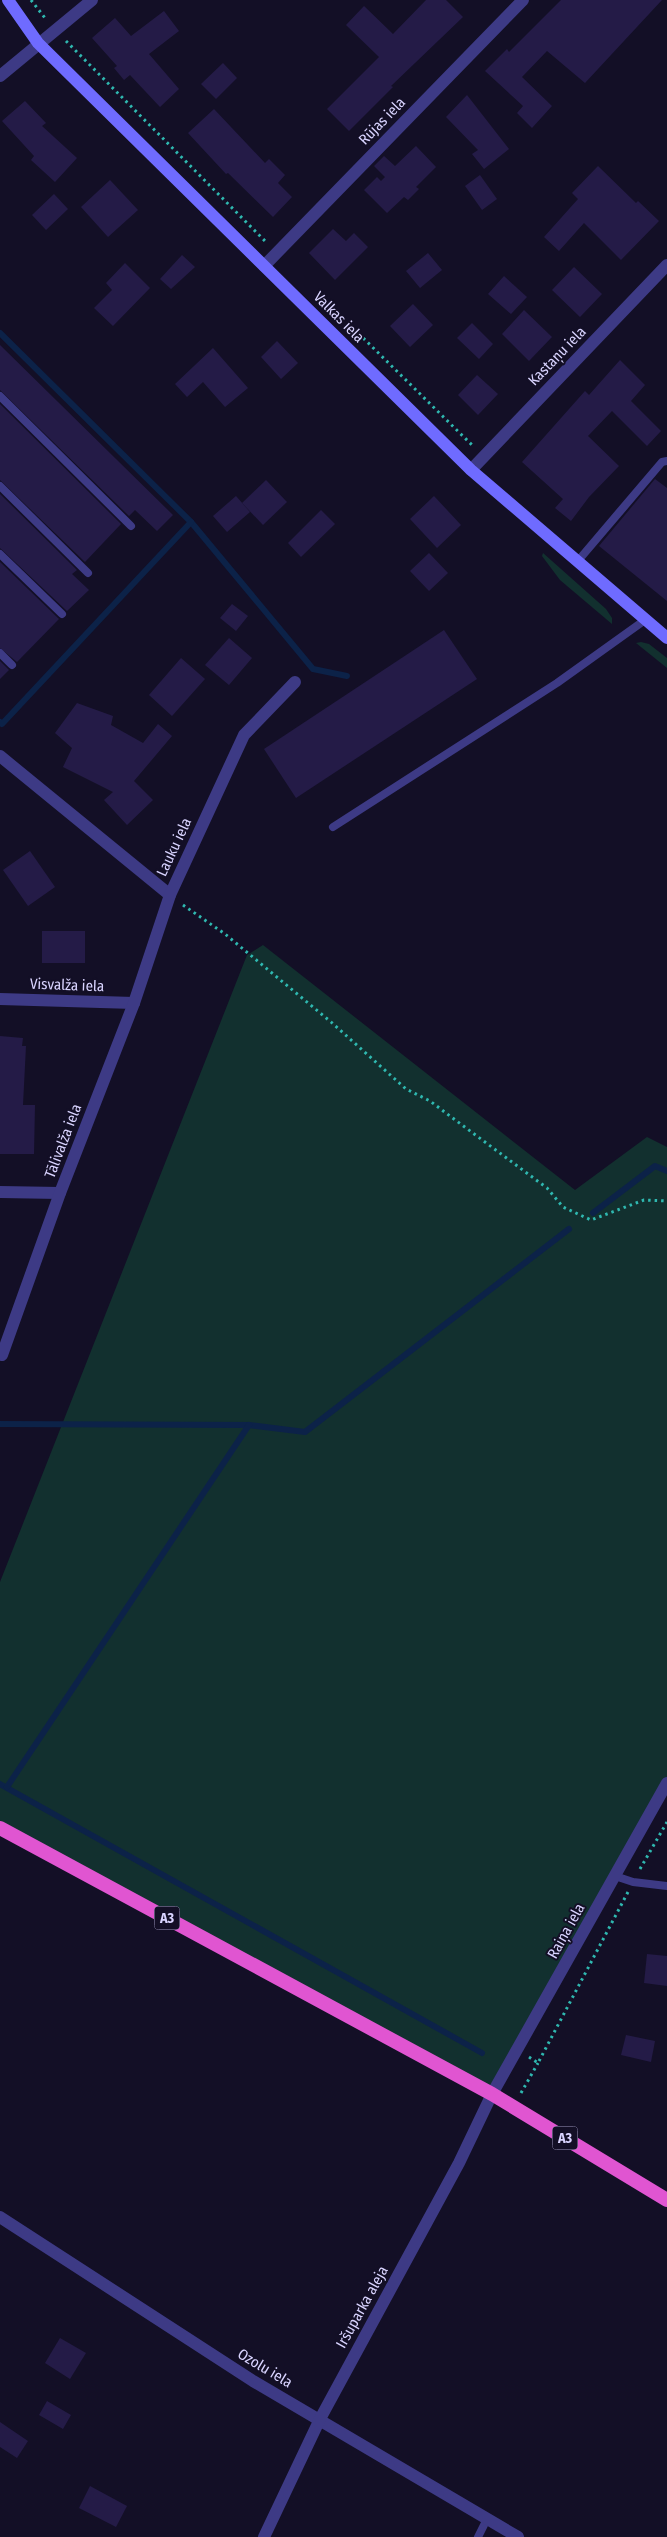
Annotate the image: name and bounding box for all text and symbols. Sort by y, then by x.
street label: Rūjas iela [355,93,409,149]
street label: Valkas iela [310,288,368,346]
street label: Kastaņu iela [524,323,590,390]
street label: Lauku iela [153,815,195,879]
street label: Visvalža iela [29,975,105,995]
street label: Tālivalža iela [41,1101,85,1181]
street label: Raiņa iela [543,1900,589,1962]
road number: A3 [154,1906,180,1930]
road number: A3 [552,2126,578,2150]
street label: Iršuparka aleja [332,2263,392,2351]
street label: Ozolu iela [234,2345,296,2391]

